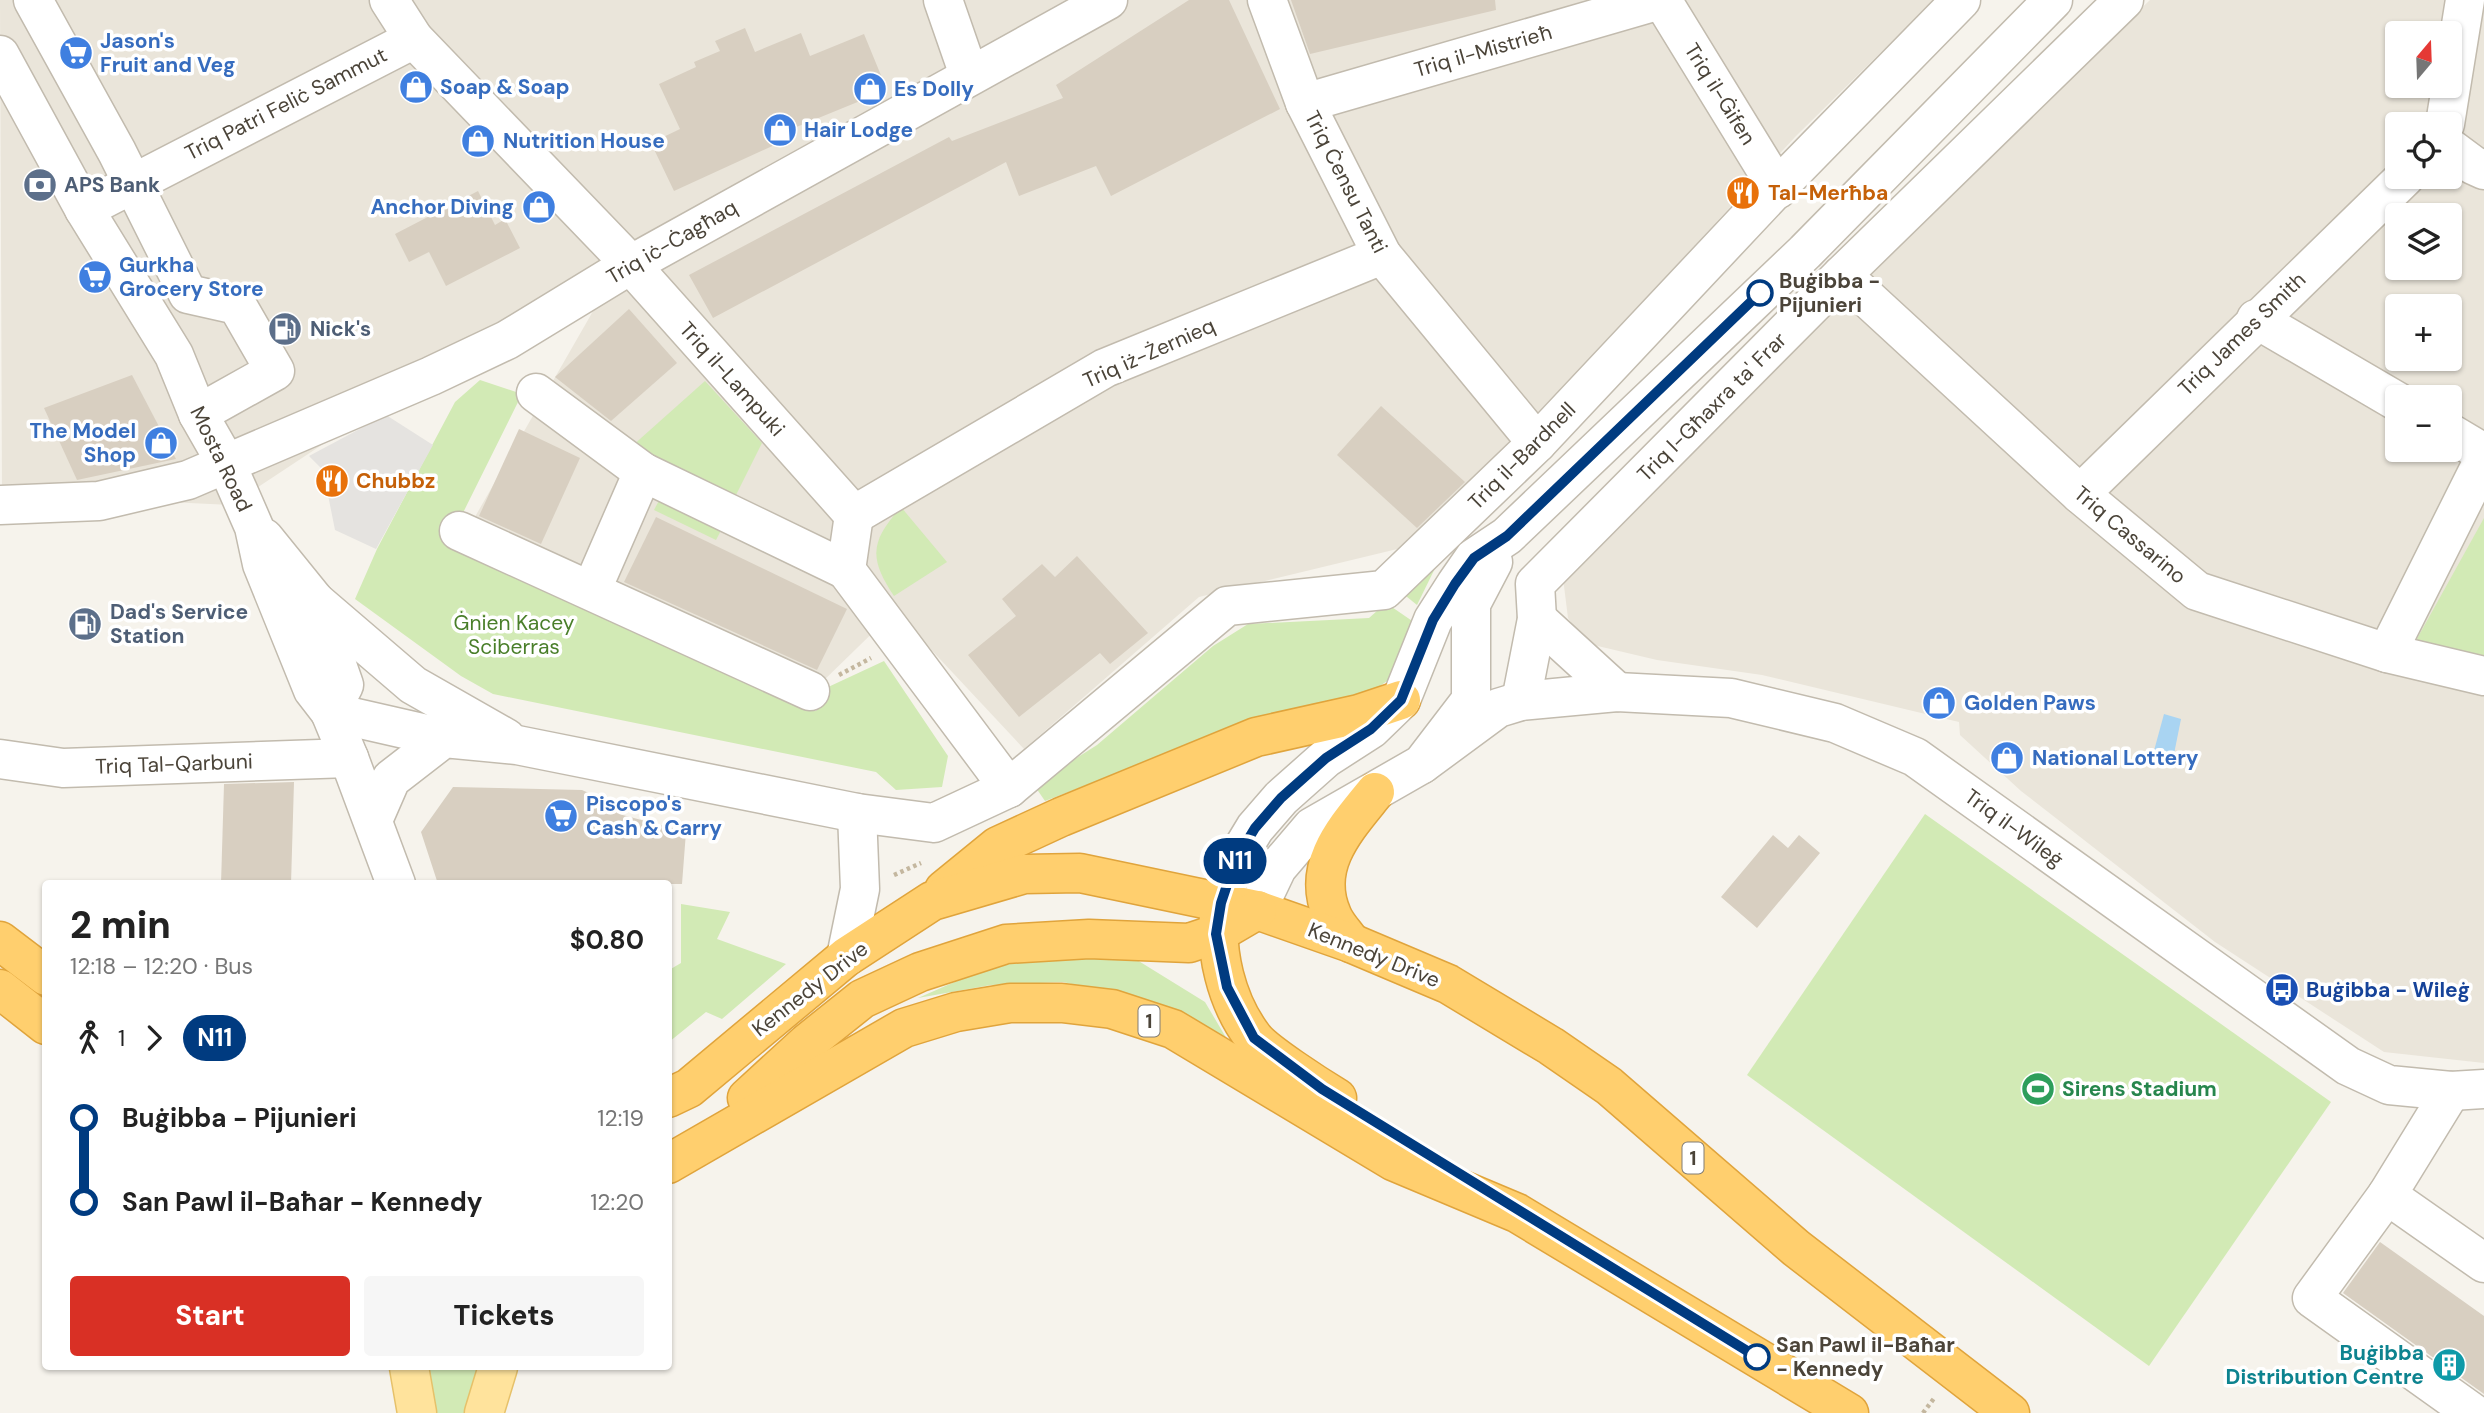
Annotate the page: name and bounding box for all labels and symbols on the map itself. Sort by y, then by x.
street label: Triq il-Mistrieħ [1411,18,1555,84]
north arrow [2385,21,2462,98]
place label: Jason's Fruit and Veg [100,27,235,79]
supermarket icon: Jason's Fruit and Veg [57,34,95,72]
street label: Triq il-Ġifen [1678,38,1762,150]
street label: Triq Patri Feliċ Sammut [180,41,392,167]
shop icon: Soap & Soap [397,68,435,106]
shop icon: Es Dolly [851,70,889,108]
place label: Soap & Soap [440,73,569,101]
place label: Es Dolly [894,75,974,103]
street label: Triq Ċensu Tanti [1298,106,1394,258]
shop icon: Hair Lodge [761,111,799,149]
place label: Hair Lodge [804,116,913,144]
shop icon: Nutrition House [459,122,497,160]
place label: Nutrition House [503,127,665,155]
bank icon: APS Bank [21,166,59,204]
place label: APS Bank [64,171,160,199]
restaurant icon: Tal-Merħba [1724,174,1762,212]
place label: Tal-Merħba [1768,179,1888,207]
shop icon: Anchor Diving [520,188,558,226]
place label: Anchor Diving [370,193,514,221]
street label: Triq iċ-Ċagħaq [602,193,742,291]
place label: Gurkha Grocery Store [119,251,264,303]
supermarket icon: Gurkha Grocery Store [76,258,114,296]
street label: Triq James Smith [2172,266,2312,402]
place label: Buġibba - Pijunieri [1779,267,1880,319]
marker: Buġibba - Pijunieri [1747,280,1773,306]
fuel station icon: Nick's [266,310,304,348]
street label: Triq iż-Żernieq [1079,311,1219,395]
place label: Nick's [310,315,371,343]
street label: Triq il-Lampuki [673,316,791,442]
street label: Triq l-Għaxra ta' Frar [1631,326,1793,488]
street label: Triq il-Bardnell [1462,396,1582,516]
street label: Mosta Road [183,401,259,517]
place label: The Model Shop [29,417,136,469]
shop icon: The Model Shop [142,424,180,462]
restaurant icon: Chubbz [313,462,351,500]
place label: Chubbz [356,467,435,495]
street label: Triq Cassarino [2068,480,2192,590]
place label: Dad's Service Station [110,598,248,650]
fuel station icon: Dad's Service Station [66,605,104,643]
park label: Ġnien Kacey Sciberras [453,609,575,661]
shop icon: Golden Paws [1920,684,1958,722]
place label: Golden Paws [1964,689,2096,717]
shop icon: National Lottery [1988,739,2026,777]
place label: National Lottery [2032,744,2199,772]
street label: Triq Tal-Qarbuni [95,747,253,781]
street label: Triq il-Wileġ [1959,783,2069,874]
place label: Piscopo's Cash & Carry [586,790,722,842]
supermarket icon: Piscopo's Cash & Carry [542,797,580,835]
line badge: N11 [1195,838,1275,884]
street label: Kennedy Drive [1304,916,1444,994]
street label: Kennedy Drive [746,935,874,1043]
bus stop icon: Buġibba - Wileġ [2263,971,2301,1009]
place label: Buġibba - Wileġ [2306,976,2470,1004]
road number: 1 [1138,1006,1160,1036]
sports icon: Sirens Stadium [2019,1070,2057,1108]
place label: Sirens Stadium [2062,1075,2217,1103]
road number: 1 [1682,1142,1704,1174]
place label: San Pawl il-Baħar - Kennedy [1776,1331,1955,1383]
place label: Buġibba Distribution Centre [2226,1339,2424,1391]
marker: San Pawl il-Baħar - Kennedy [1744,1344,1770,1370]
building icon: Buġibba Distribution Centre [2430,1346,2468,1384]

